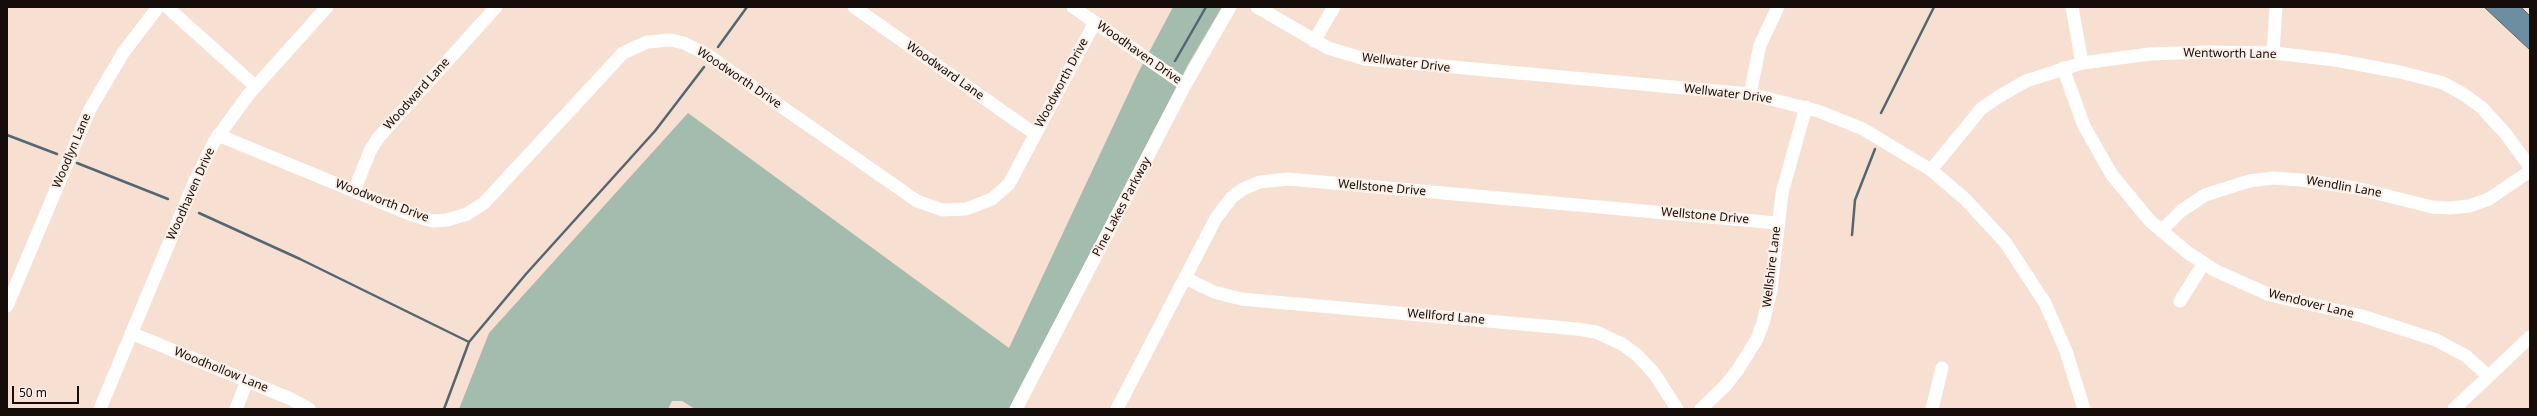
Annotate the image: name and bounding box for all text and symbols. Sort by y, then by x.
street label: Woodhaven Drive [1094,18,1184,88]
street label: Woodworth Drive [1032,36,1092,130]
street label: Woodward Lane [903,39,987,103]
street label: Woodworth Drive [694,44,784,112]
street label: Wentworth Lane [2183,46,2277,62]
street label: Wellwater Drive [1361,50,1451,76]
street label: Woodward Lane [381,55,453,133]
street label: Wellwater Drive [1683,81,1773,107]
street label: Woodlyn Lane [50,111,94,191]
street label: Woodhaven Drive [164,145,218,243]
street label: Pine Lakes Parkway [1090,155,1154,259]
street label: Wendlin Lane [2305,173,2383,201]
street label: Woodworth Drive [333,177,431,225]
street label: Wellstone Drive [1337,177,1427,199]
street label: Wellstone Drive [1660,205,1750,227]
street label: Wellshire Lane [1760,225,1784,309]
street label: Wendover Lane [2267,286,2355,322]
street label: Wellford Lane [1407,306,1485,328]
street label: Woodhollow Lane [172,345,270,395]
scale bar [14,378,81,404]
text: 50 m [19,384,47,401]

